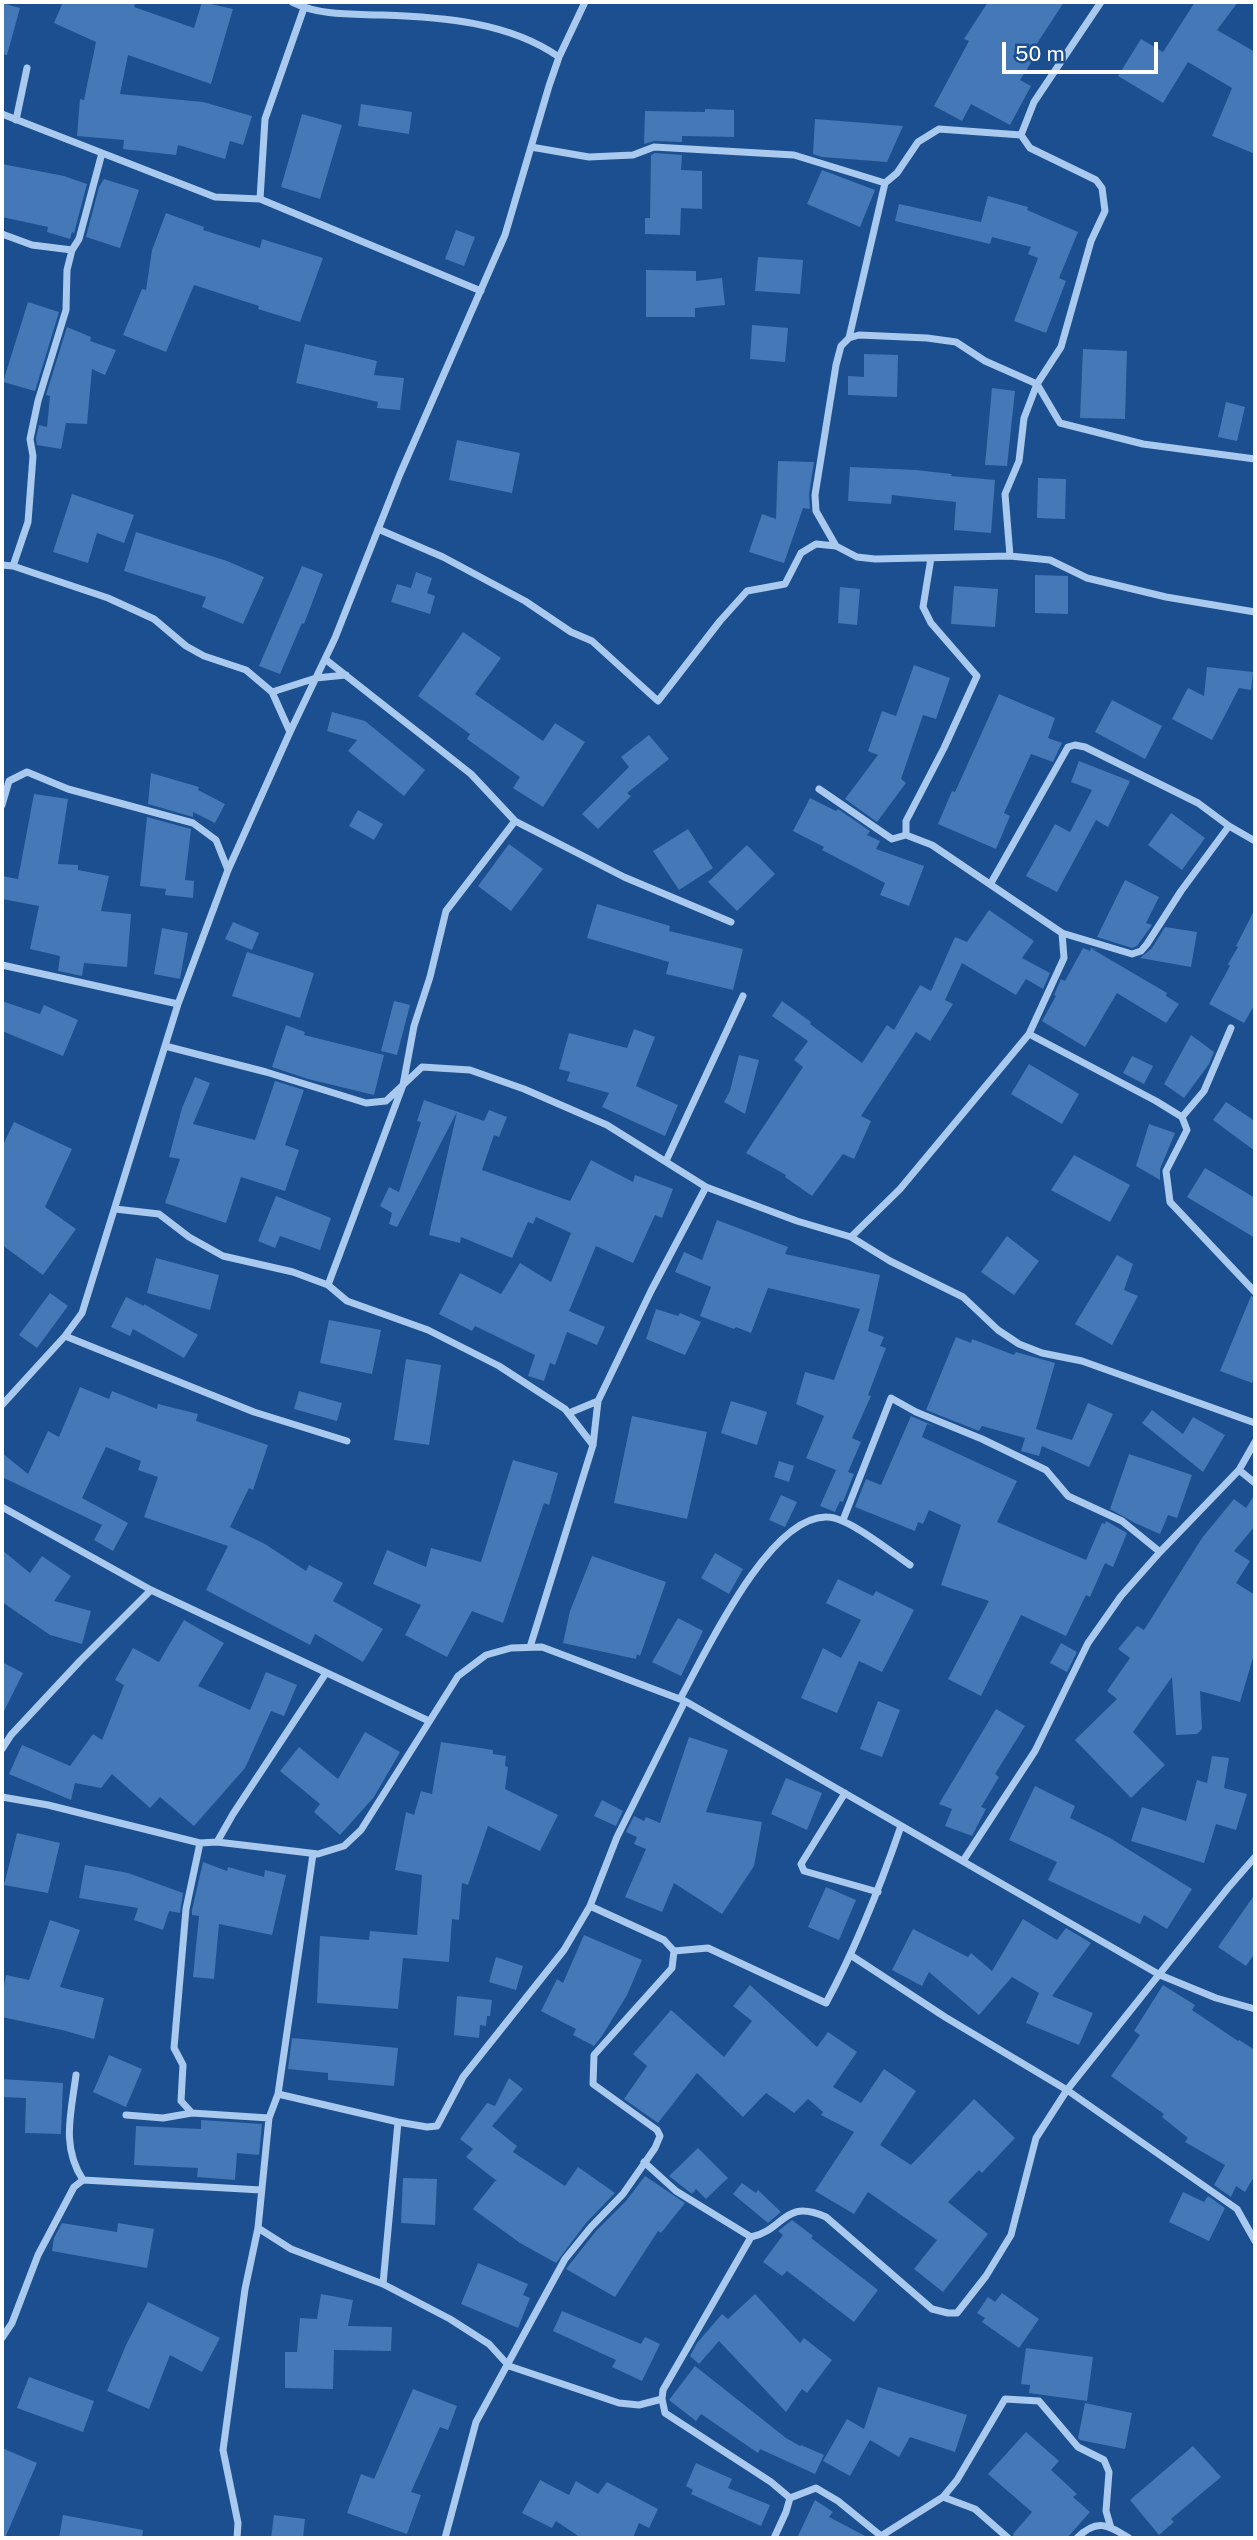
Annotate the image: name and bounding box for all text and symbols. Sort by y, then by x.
scale bar [1005,28,1161,72]
text: 50 m [1015,41,1065,66]

